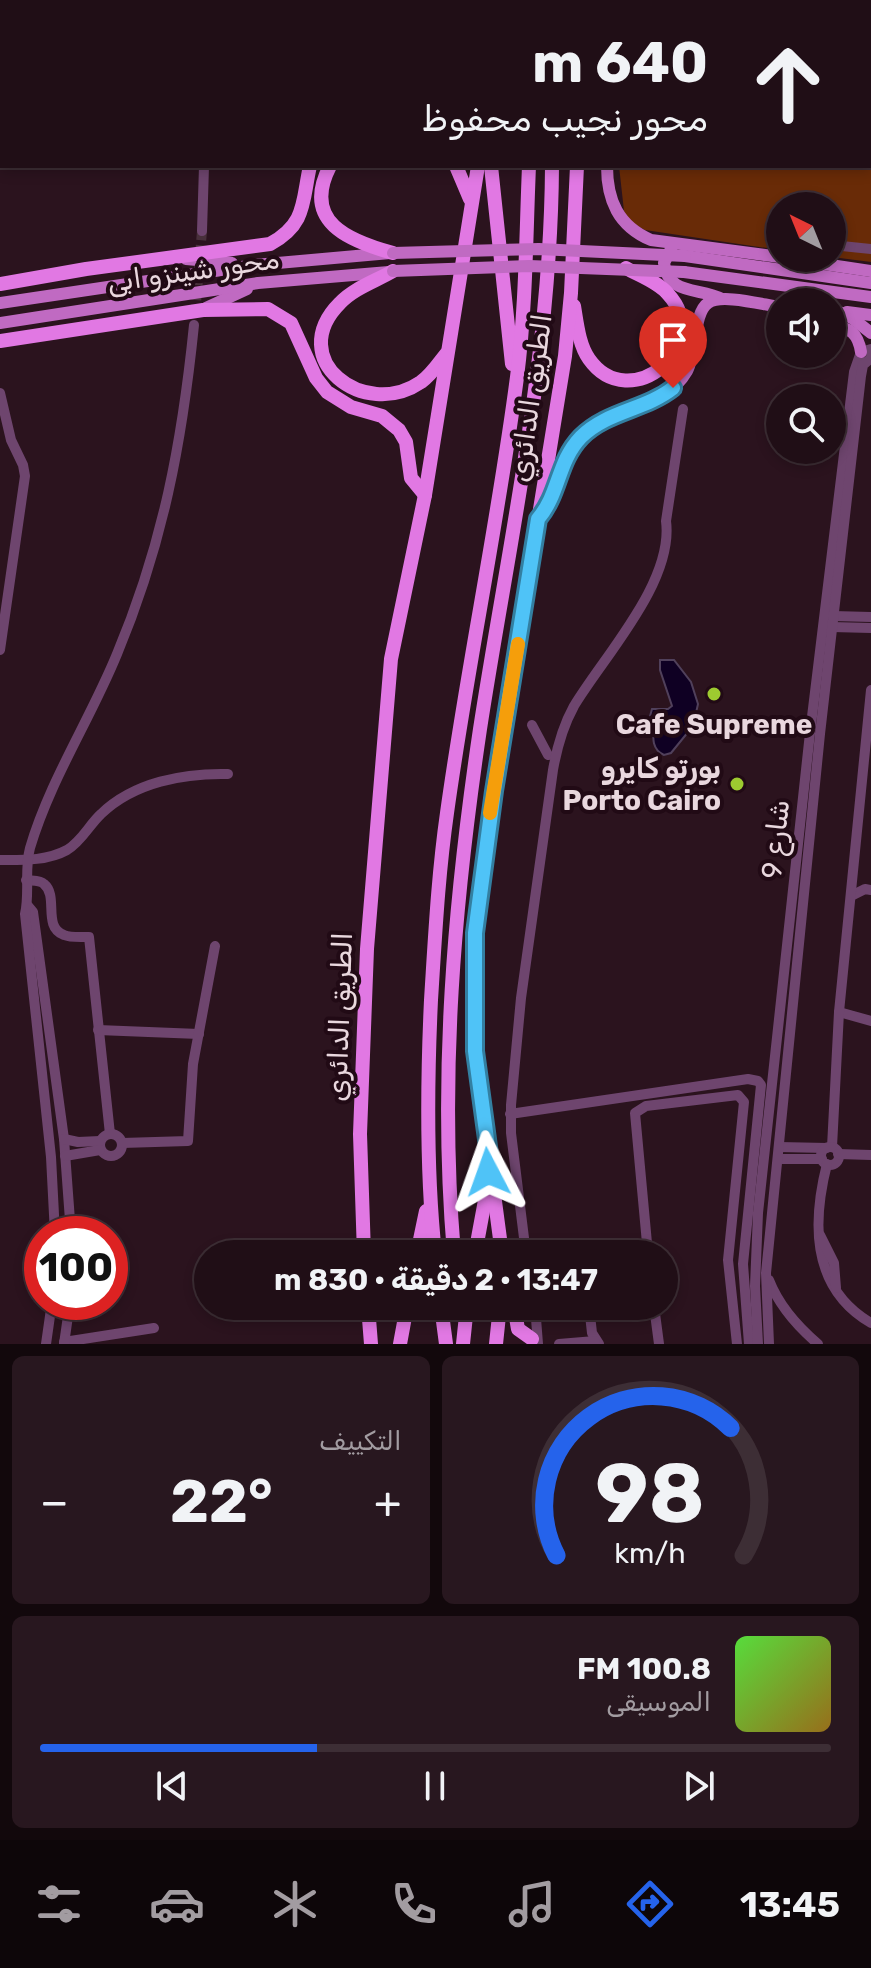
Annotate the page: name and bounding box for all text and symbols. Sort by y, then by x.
text: 640 m [532,30,708,96]
icon: ahead [736,32,840,136]
text: محور نجيب محفوظ [422,97,708,140]
north arrow [766,192,846,272]
map controls [766,192,846,464]
street label: محور شينزو ابى [105,242,281,299]
button: sound [766,288,846,368]
pin [639,306,707,388]
street label: الطريق الدائري [502,312,562,485]
icon: arrive [651,318,695,362]
button: search [766,384,846,464]
marker: Cafe Supreme [705,685,723,703]
place label: Cafe Supreme [616,708,812,741]
place label: بورتو كايرو Porto Cairo [562,752,721,817]
marker: بورتو كايرو Porto Cairo [728,775,746,793]
street label: شارع 9 [755,798,799,881]
street label: الطريق الدائري [320,932,362,1102]
position arrow [446,1130,530,1214]
speed limit sign: 100 [24,1216,128,1320]
text: 13:47 · 2 دقيقة · 830 m [274,1262,598,1298]
text: التكييف [319,1426,402,1457]
text: 98 [595,1444,705,1543]
text: 22° [170,1466,273,1537]
text: − [40,1476,69,1528]
text: + [374,1476,401,1528]
text: km/h [615,1536,686,1570]
text: 100.8 FM [577,1651,711,1687]
text: الموسيقى [606,1687,711,1718]
icon: previous [150,1764,194,1808]
icon: pause [413,1764,457,1808]
icon: next [677,1764,721,1808]
icon: filters [31,1876,87,1932]
icon: car [149,1876,205,1932]
icon: climate [267,1876,323,1932]
icon: phone [386,1876,442,1932]
icon: music [504,1876,560,1932]
icon: directions [622,1876,678,1932]
text: 13:45 [740,1883,840,1926]

